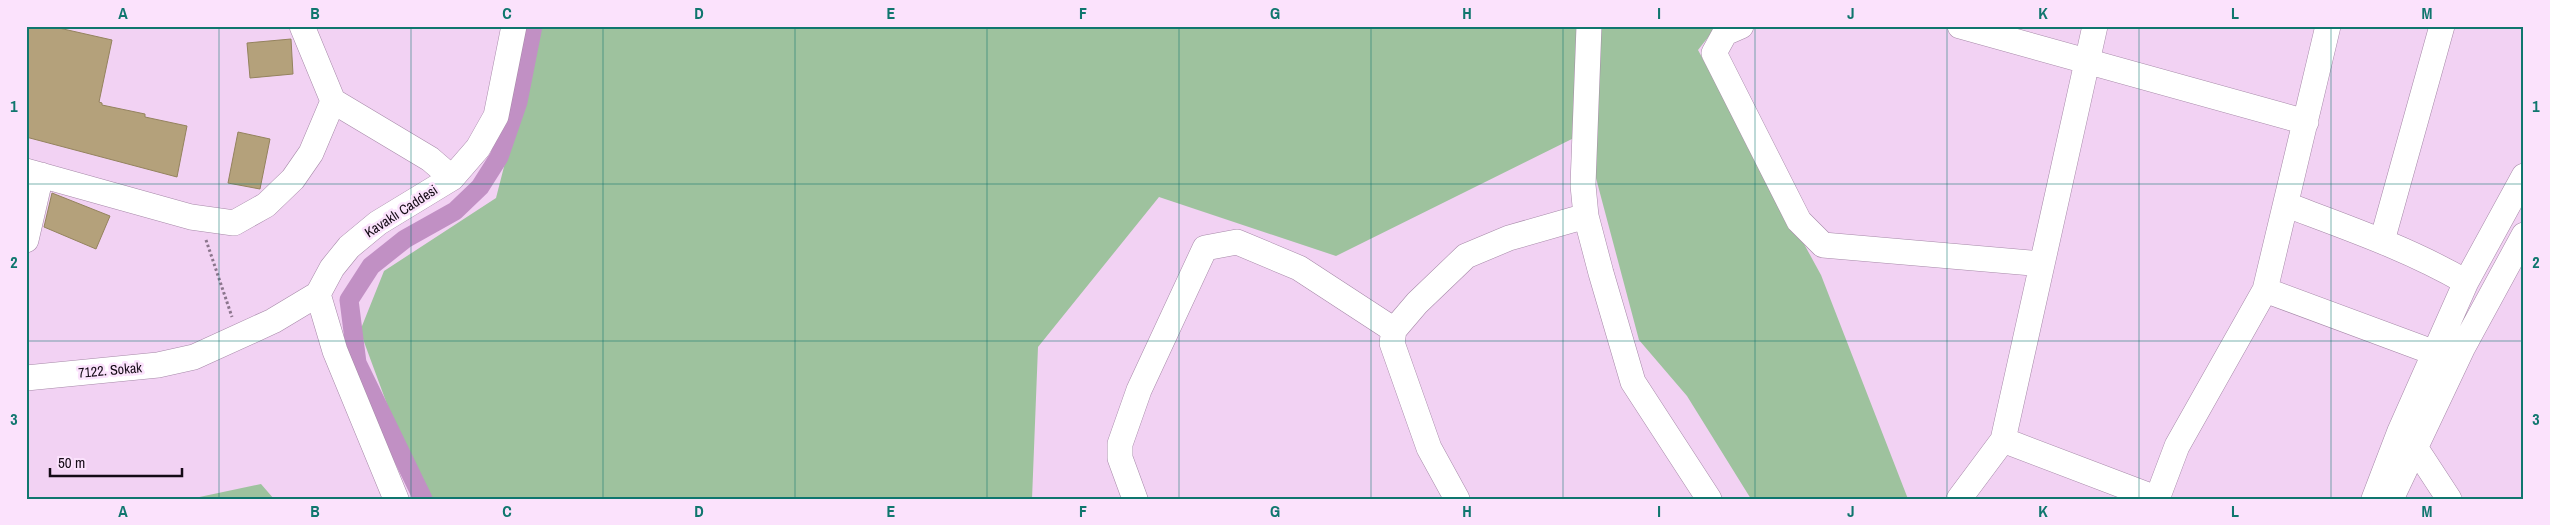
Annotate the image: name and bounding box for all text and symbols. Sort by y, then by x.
text: A [118,2,128,24]
text: B [310,2,320,24]
text: C [502,2,512,24]
text: D [694,2,704,24]
text: E [887,2,896,24]
text: F [1079,2,1087,24]
text: G [1270,2,1280,24]
text: H [1462,2,1472,24]
text: I [1657,2,1661,24]
text: J [1847,2,1855,24]
text: K [2038,2,2048,24]
text: L [2231,2,2239,24]
text: M [2422,2,2433,24]
text: 1 [10,95,18,117]
text: 1 [2532,95,2540,117]
street label: Kavaklı Caddesi [361,181,441,241]
text: 2 [10,251,18,273]
text: 2 [2532,251,2540,273]
street label: 7122. Sokak [77,358,143,382]
text: 3 [10,408,18,430]
text: 3 [2532,408,2540,430]
scale bar [50,445,182,477]
text: 50 m [58,452,85,473]
text: A [118,500,128,522]
text: B [310,500,320,522]
text: C [502,500,512,522]
text: D [694,500,704,522]
text: E [887,500,896,522]
text: F [1079,500,1087,522]
text: G [1270,500,1280,522]
text: H [1462,500,1472,522]
text: I [1657,500,1661,522]
text: J [1847,500,1855,522]
text: K [2038,500,2048,522]
text: L [2231,500,2239,522]
text: M [2422,500,2433,522]

